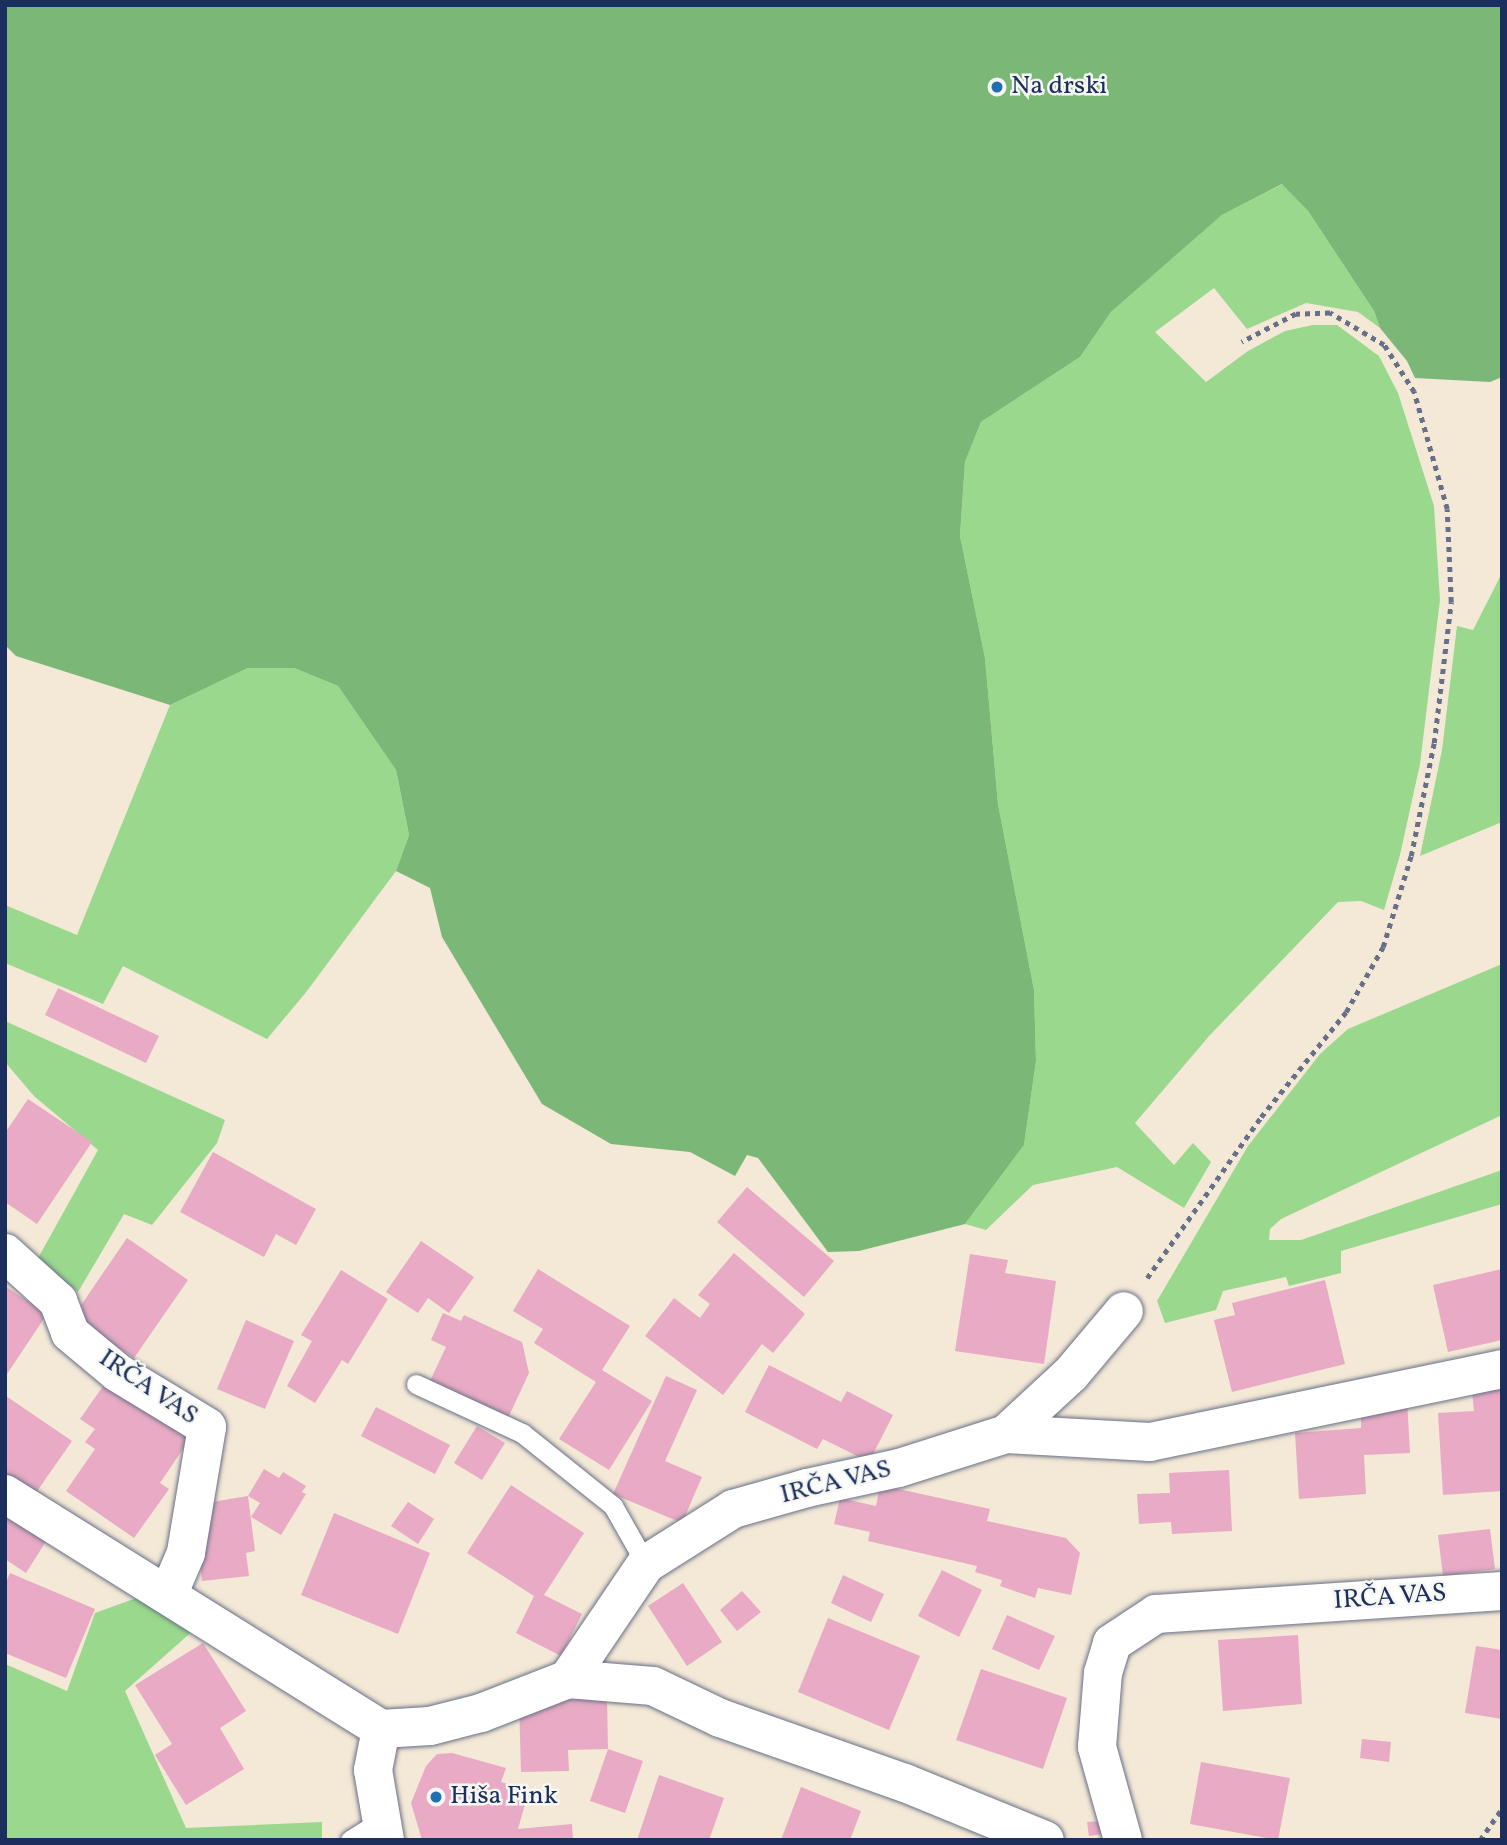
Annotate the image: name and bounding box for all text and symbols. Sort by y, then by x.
place label: Na drski [1011,71,1107,103]
marker: Na drski [989,79,1005,95]
street label: IRČA VAS [92,1343,204,1433]
street label: IRČA VAS [777,1454,895,1512]
street label: IRČA VAS [1332,1578,1448,1618]
place label: Hiša Fink [450,1781,558,1813]
marker: Hiša Fink [428,1789,444,1805]

